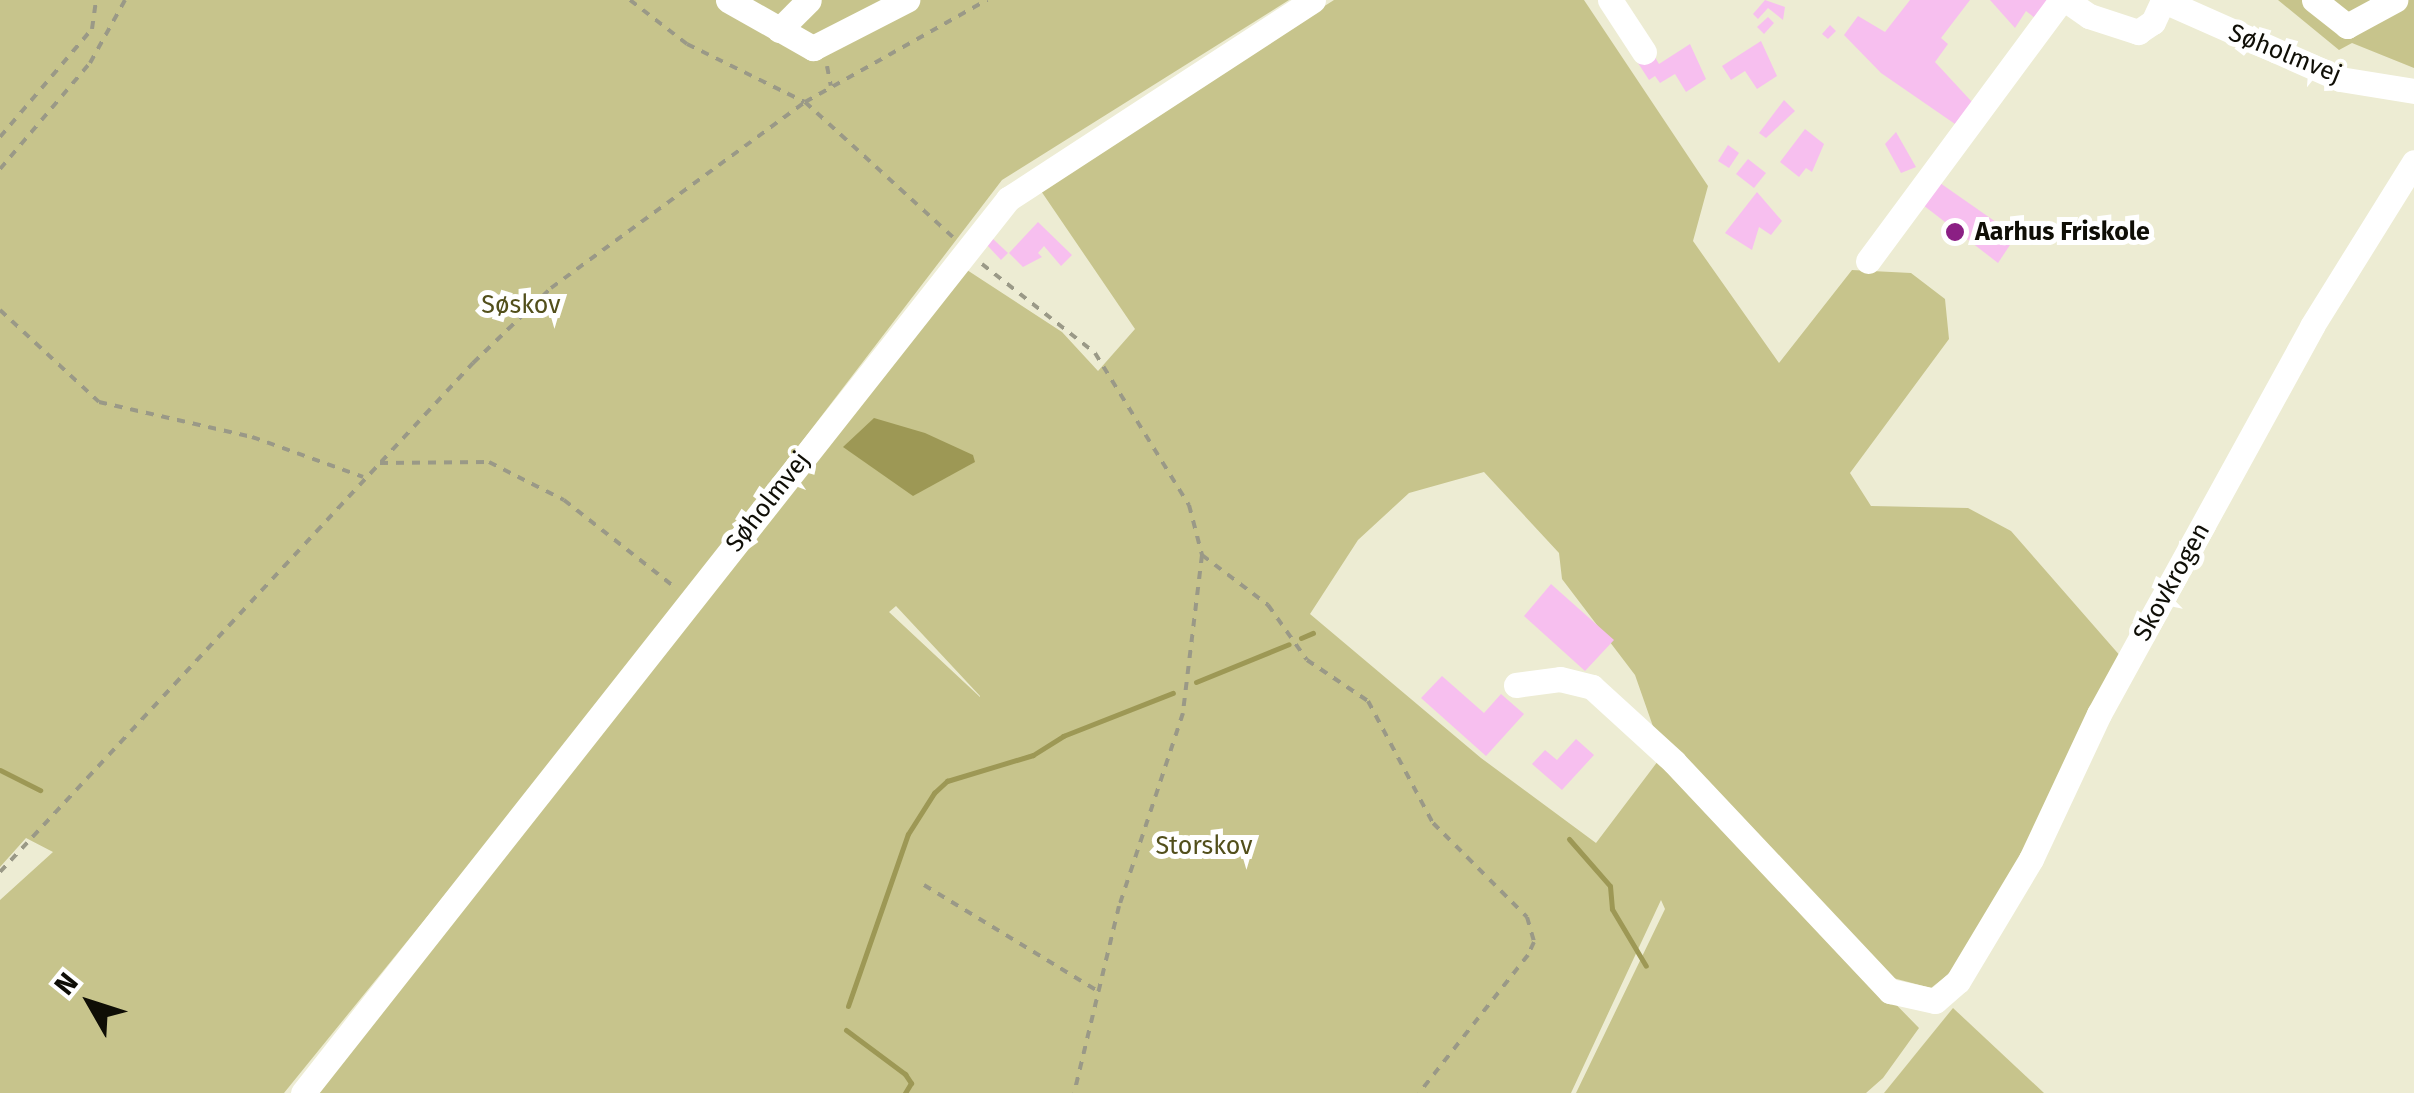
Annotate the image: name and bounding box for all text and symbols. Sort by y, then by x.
street label: Søholmvej [2224,18,2346,90]
place label: Aarhus Friskole [1975,217,2150,247]
marker: Aarhus Friskole [1944,221,1966,243]
park label: Søskov [481,290,561,320]
street label: Søholmvej [720,446,816,558]
street label: Skovkrogen [2127,518,2217,646]
park label: Storskov [1155,831,1253,861]
north arrow [40,953,140,1053]
text: N [48,966,85,1001]

